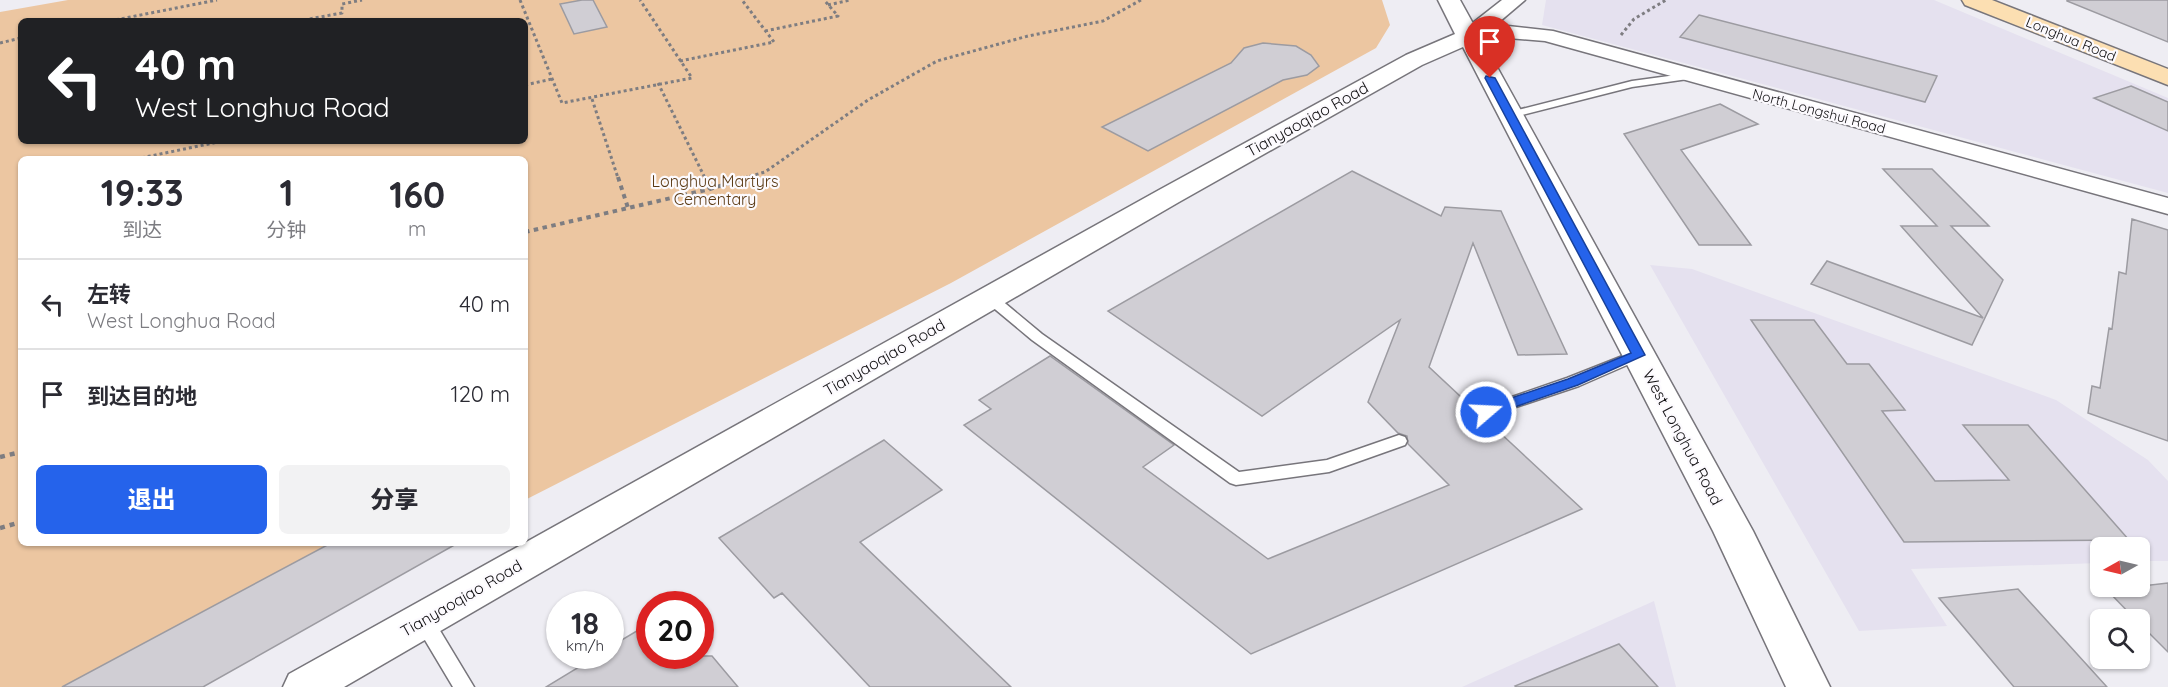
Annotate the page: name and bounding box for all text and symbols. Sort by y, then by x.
street label: Longhua Road [2023,13,2119,65]
pin [1464,16,1515,78]
icon: arrive [1473,25,1506,58]
text: 40 m [135,38,236,91]
icon: left [36,42,114,120]
street label: Tianyaoqiao Road [1242,77,1372,161]
street label: North Longshui Road [1750,85,1888,137]
text: West Longhua Road [135,90,390,124]
text: 19:33 [101,170,184,215]
text: 1 [279,170,293,215]
park label: Longhua Martyrs Cementary [652,171,778,209]
text: 160 [389,172,445,217]
text: m [408,216,426,241]
text: 到达 [122,217,162,242]
text: 分钟 [266,217,306,242]
text: 左转 [87,280,131,308]
icon: left [36,288,69,321]
text: 40 m [459,290,510,318]
text: West Longhua Road [87,308,276,333]
street label: Tianyaoqiao Road [820,314,948,400]
street label: West Longhua Road [1639,366,1727,508]
icon: arrive [36,378,69,411]
text: 120 m [451,380,510,408]
position arrow [1454,380,1518,444]
text: 到达目的地 [87,382,197,410]
button: 退出 [36,465,267,534]
button: 分享 [279,465,510,534]
north arrow [2090,537,2150,597]
map controls [2090,537,2150,669]
street label: Tianyaoqiao Road [397,555,525,641]
speed limit sign: 20 [636,591,714,669]
text: 18 [571,604,599,642]
button: search [2090,609,2150,669]
text: km/h [566,636,604,655]

